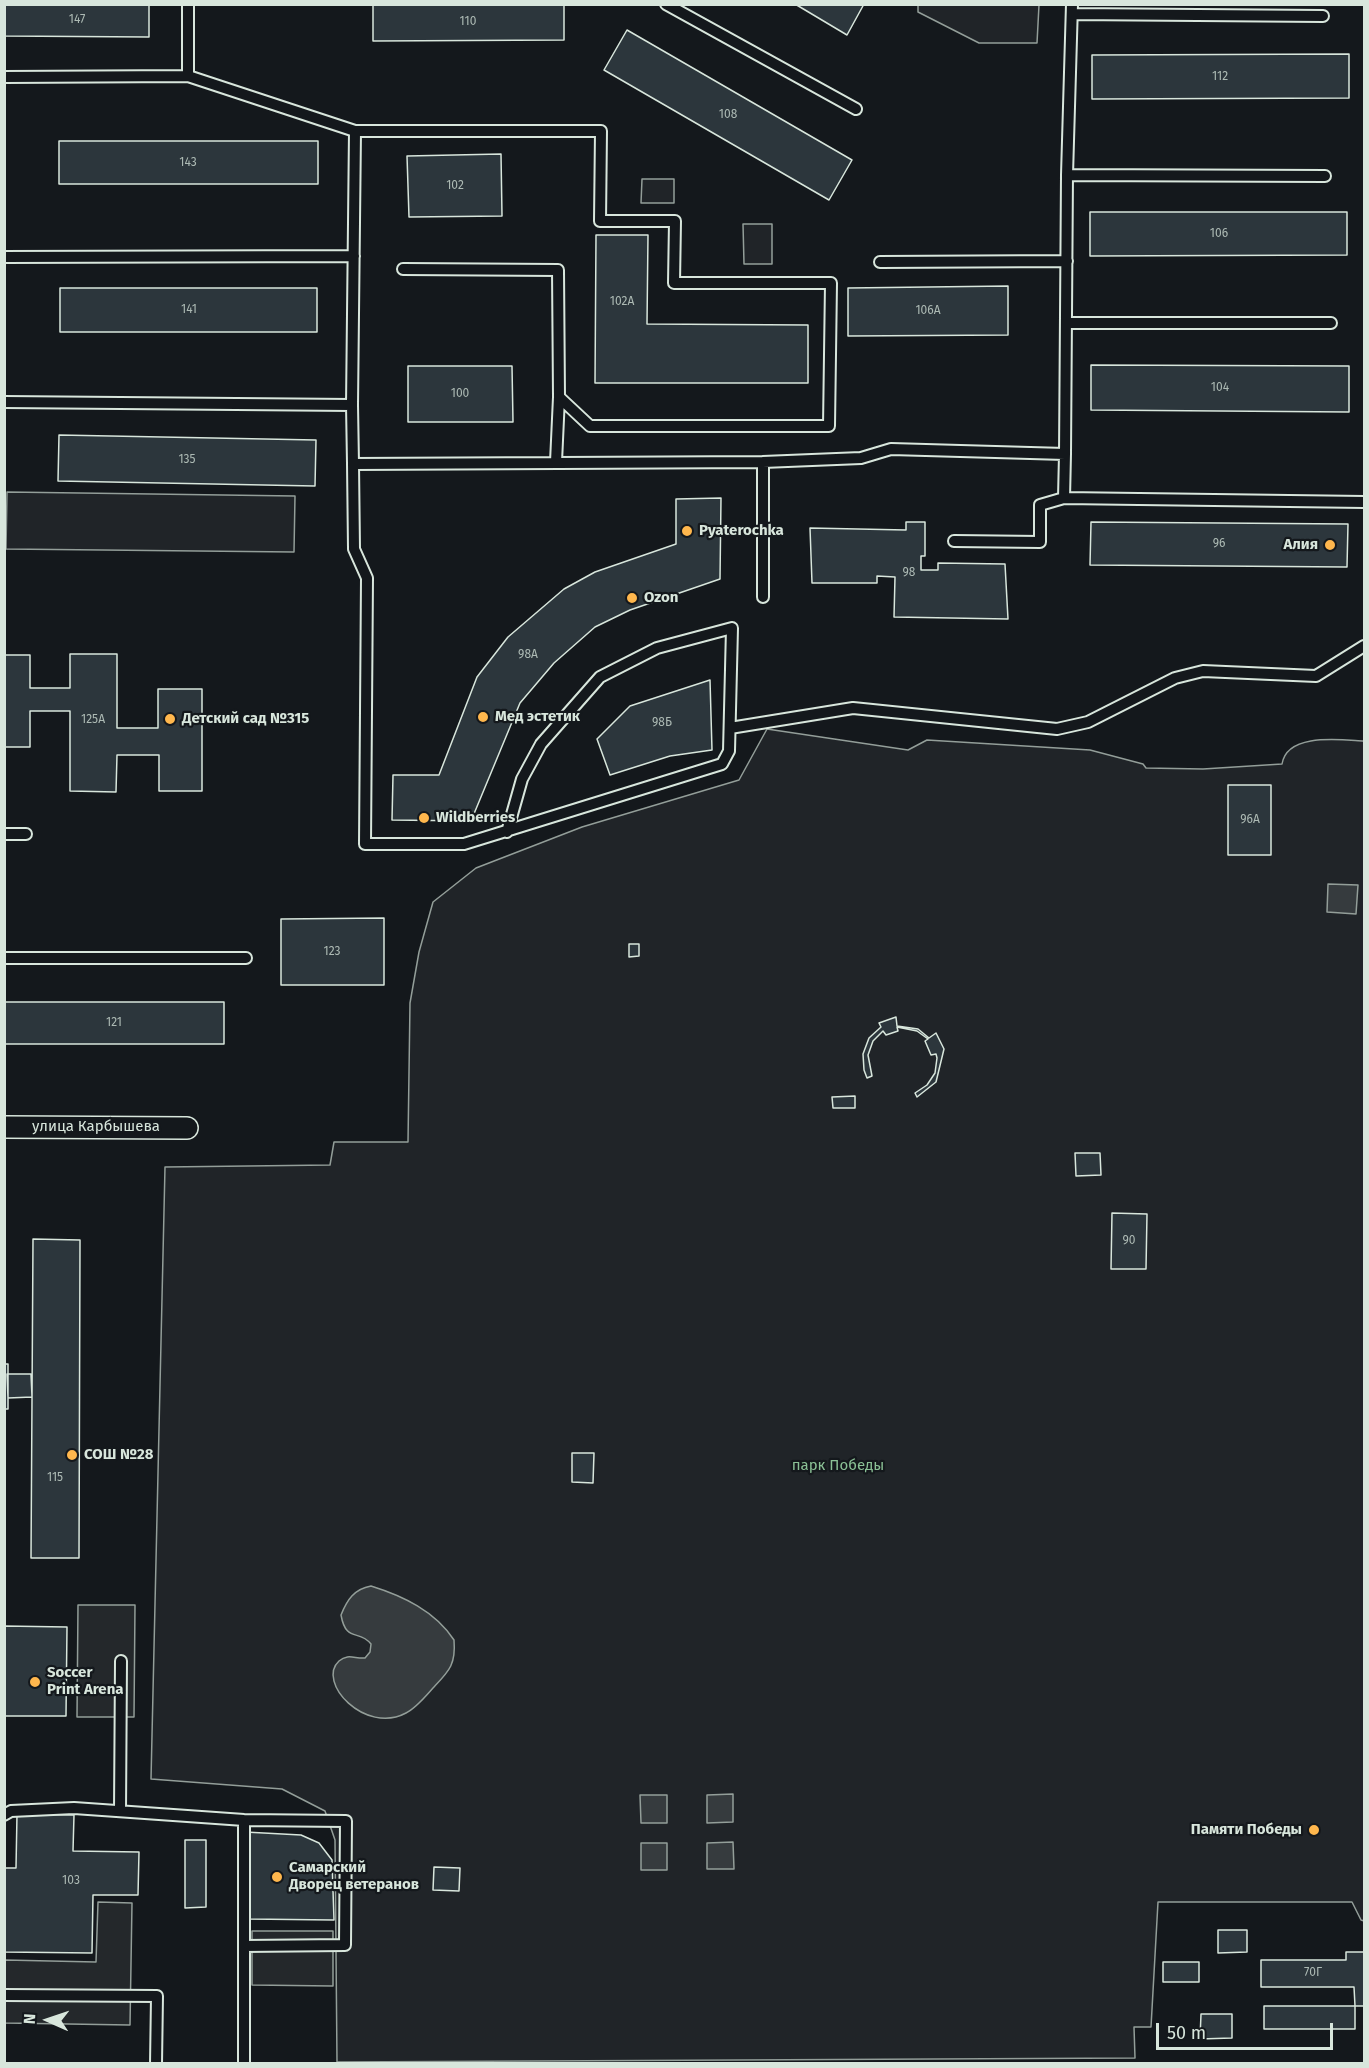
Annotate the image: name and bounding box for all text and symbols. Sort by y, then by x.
house number: 147 [69,13,85,27]
house number: 110 [460,15,476,29]
house number: 112 [1212,70,1228,84]
house number: 108 [719,108,737,122]
house number: 143 [179,156,197,170]
house number: 102 [446,179,464,193]
house number: 106 [1210,227,1228,241]
house number: 102А [610,295,634,309]
house number: 141 [181,303,197,317]
house number: 106А [915,304,941,318]
house number: 104 [1211,381,1229,395]
house number: 100 [451,387,469,401]
house number: 135 [178,453,196,467]
place label: Pyaterochka [699,522,784,540]
marker: Pyaterochka [680,524,694,538]
place label: Алия [1283,536,1318,554]
house number: 96 [1213,537,1225,551]
marker: Алия [1323,538,1337,552]
house number: 98 [903,566,915,580]
place label: Ozon [644,589,678,607]
marker: Ozon [625,591,639,605]
house number: 98А [518,648,538,662]
place label: Мед эстетик [495,708,580,726]
place label: Детский сад №315 [182,710,309,728]
marker: Мед эстетик [476,710,490,724]
marker: Детский сад №315 [163,712,177,726]
house number: 125А [81,713,105,727]
house number: 98Б [652,716,672,730]
place label: Wildberries [436,809,515,827]
marker: Wildberries [417,811,431,825]
house number: 96А [1240,813,1260,827]
house number: 123 [323,945,341,959]
house number: 121 [106,1016,122,1030]
street label: улица Карбышева [32,1118,160,1136]
house number: 90 [1123,1234,1135,1248]
place label: СОШ №28 [84,1446,153,1464]
marker: СОШ №28 [65,1448,79,1462]
park label: парк Победы [792,1457,884,1475]
house number: 115 [47,1471,63,1485]
place label: Soccer Print Arena [47,1664,124,1699]
marker: Soccer Print Arena [28,1675,42,1689]
place label: Памяти Победы [1191,1821,1302,1839]
marker: Памяти Победы [1307,1823,1321,1837]
place label: Самарский Дворец ветеранов [289,1859,419,1894]
marker: Самарский Дворец ветеранов [270,1870,284,1884]
house number: 103 [62,1874,80,1888]
house number: 70Г [1304,1966,1322,1980]
north arrow [18,1990,78,2050]
scale bar [1159,2011,1336,2049]
text: N [20,2013,39,2025]
text: 50 m [1167,2022,1206,2044]

